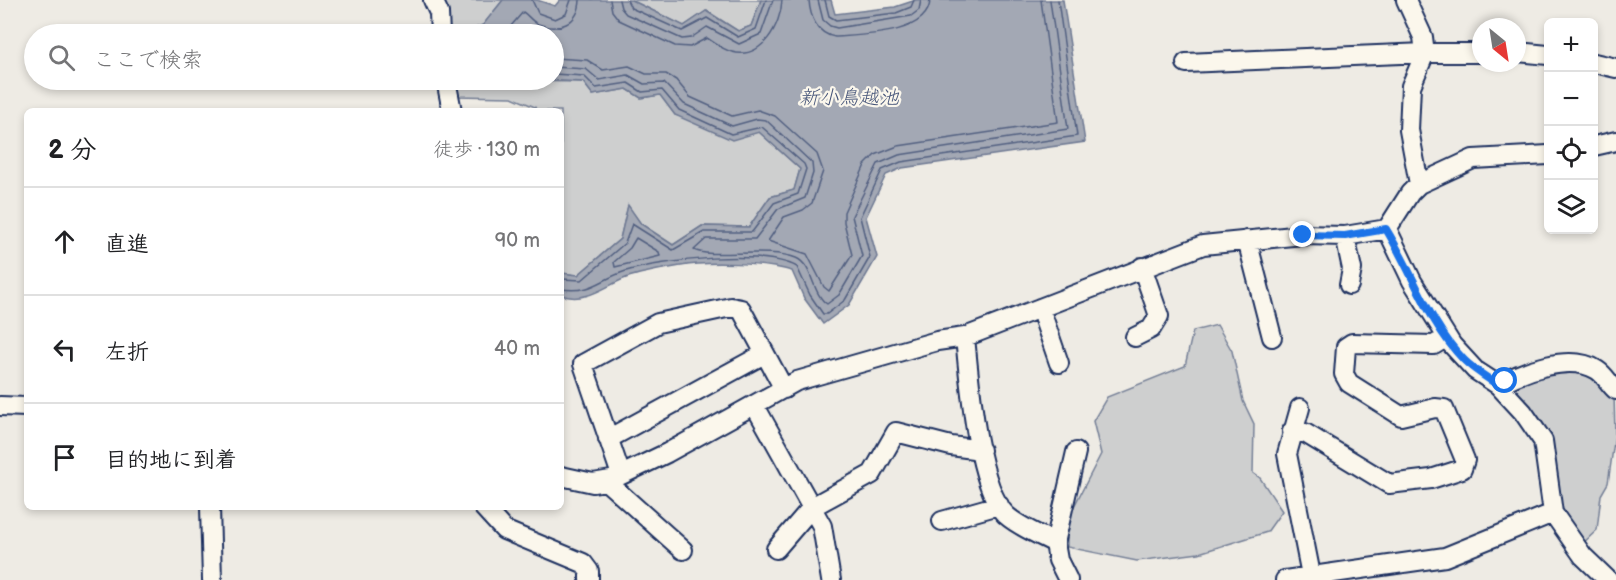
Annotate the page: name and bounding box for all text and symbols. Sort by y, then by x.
north arrow [1472,18,1526,72]
map controls [1544,18,1598,234]
button: + [1544,18,1598,72]
search box [24,24,564,90]
icon: search [45,41,78,74]
text: ここで検索 [93,47,203,74]
button: − [1544,72,1598,126]
water label: 新小鳥越池 [799,86,900,110]
button: locate [1544,126,1598,180]
text: 2 分 [48,135,97,166]
text: 徒歩 · 130 m [433,138,540,162]
button: layers [1544,180,1598,234]
route end [1289,221,1315,247]
icon: ahead [48,225,81,258]
text: 90 m [495,229,540,253]
text: 直進 [105,231,149,258]
icon: left [48,333,81,366]
text: 40 m [494,337,540,361]
text: 左折 [105,339,149,366]
route start [1491,367,1517,393]
icon: arrive [48,441,81,474]
text: 目的地に到着 [105,447,237,474]

